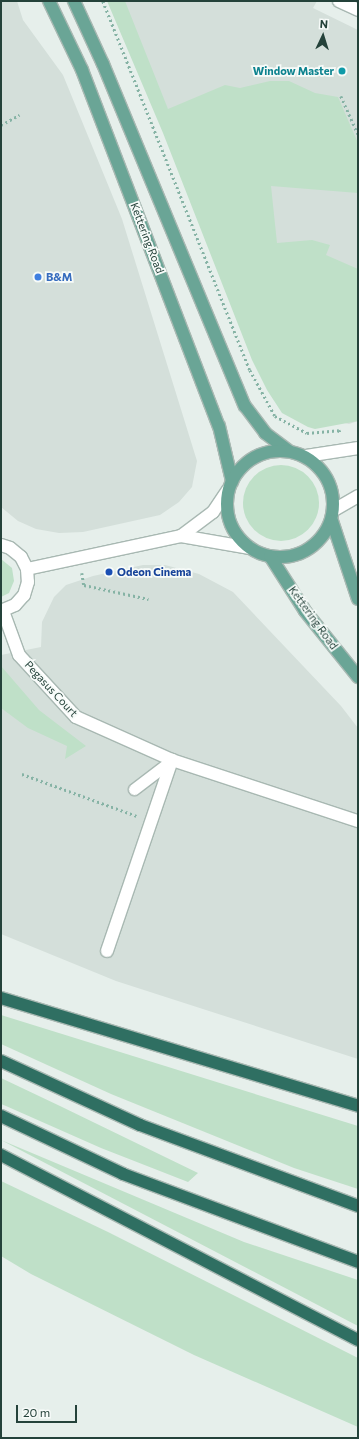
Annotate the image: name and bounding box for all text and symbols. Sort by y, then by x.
north arrow [303,16,343,56]
text: N [319,17,328,30]
place label: Window Master [253,64,334,78]
marker: Window Master [337,66,347,76]
street label: Kettering Road [127,201,167,275]
place label: B&M [46,270,72,284]
marker: B&M [33,272,43,282]
place label: Odeon Cinema [117,565,191,579]
marker: Odeon Cinema [104,567,114,577]
street label: Kettering Road [286,584,340,652]
street label: Pegasus Court [22,658,80,720]
scale bar [18,1397,79,1423]
text: 20 m [23,1405,50,1419]

